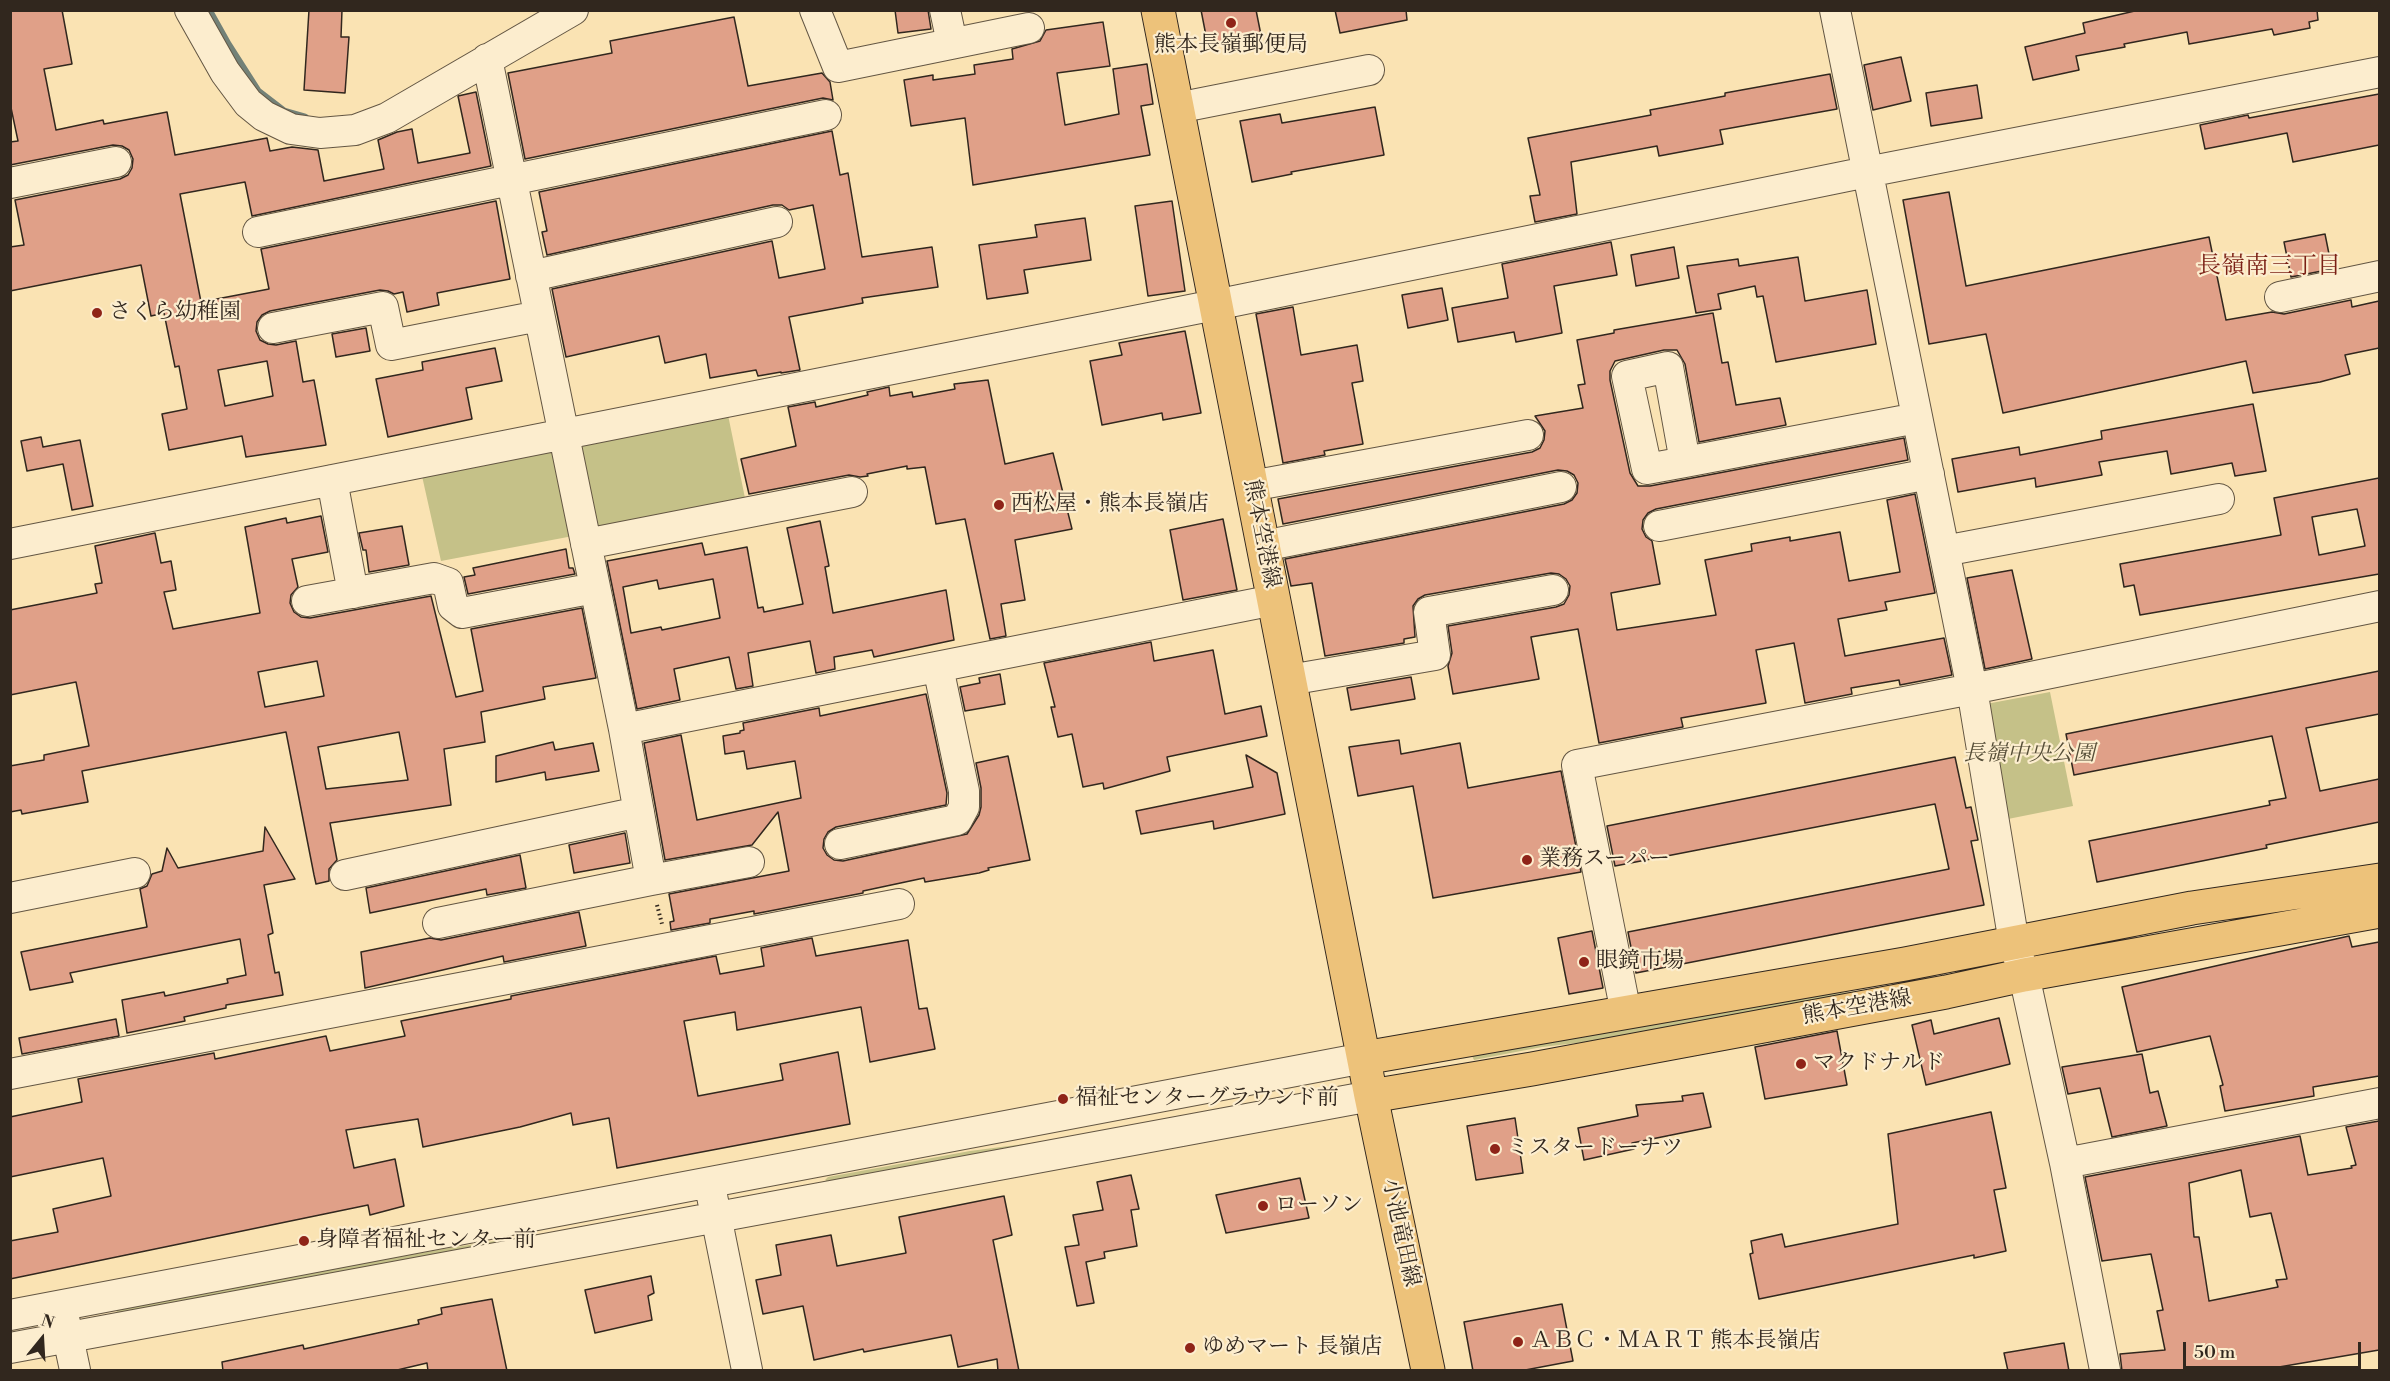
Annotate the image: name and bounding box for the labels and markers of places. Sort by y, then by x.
marker: 熊本長嶺郵便局 [1224,16,1238,30]
place label: 熊本長嶺郵便局 [1154,33,1308,59]
place label: さくら幼稚園 [109,300,241,326]
marker: さくら幼稚園 [90,306,104,320]
place label: 西松屋・熊本長嶺店 [1011,492,1209,518]
marker: 西松屋・熊本長嶺店 [992,498,1006,512]
place label: 業務スーパー [1539,847,1670,873]
marker: 業務スーパー [1520,853,1534,867]
place label: 眼鏡市場 [1596,949,1684,975]
marker: 眼鏡市場 [1577,955,1591,969]
place label: マクドナルド [1813,1051,1945,1077]
marker: マクドナルド [1794,1057,1808,1071]
place label: 福祉センターグラウンド前 [1075,1086,1339,1112]
marker: 福祉センターグラウンド前 [1056,1092,1070,1106]
place label: ミスタードーナツ [1507,1136,1683,1162]
marker: ミスタードーナツ [1488,1142,1502,1156]
place label: ローソン [1275,1193,1363,1219]
marker: ローソン [1256,1199,1270,1213]
place label: 身障者福祉センター前 [316,1228,536,1254]
marker: 身障者福祉センター前 [297,1234,311,1248]
place label: ＡＢＣ・ＭＡＲＴ 熊本長嶺店 [1530,1329,1821,1355]
place label: ゆめマート 長嶺店 [1202,1335,1383,1361]
marker: ＡＢＣ・ＭＡＲＴ 熊本長嶺店 [1511,1335,1525,1349]
marker: ゆめマート 長嶺店 [1183,1341,1197,1355]

